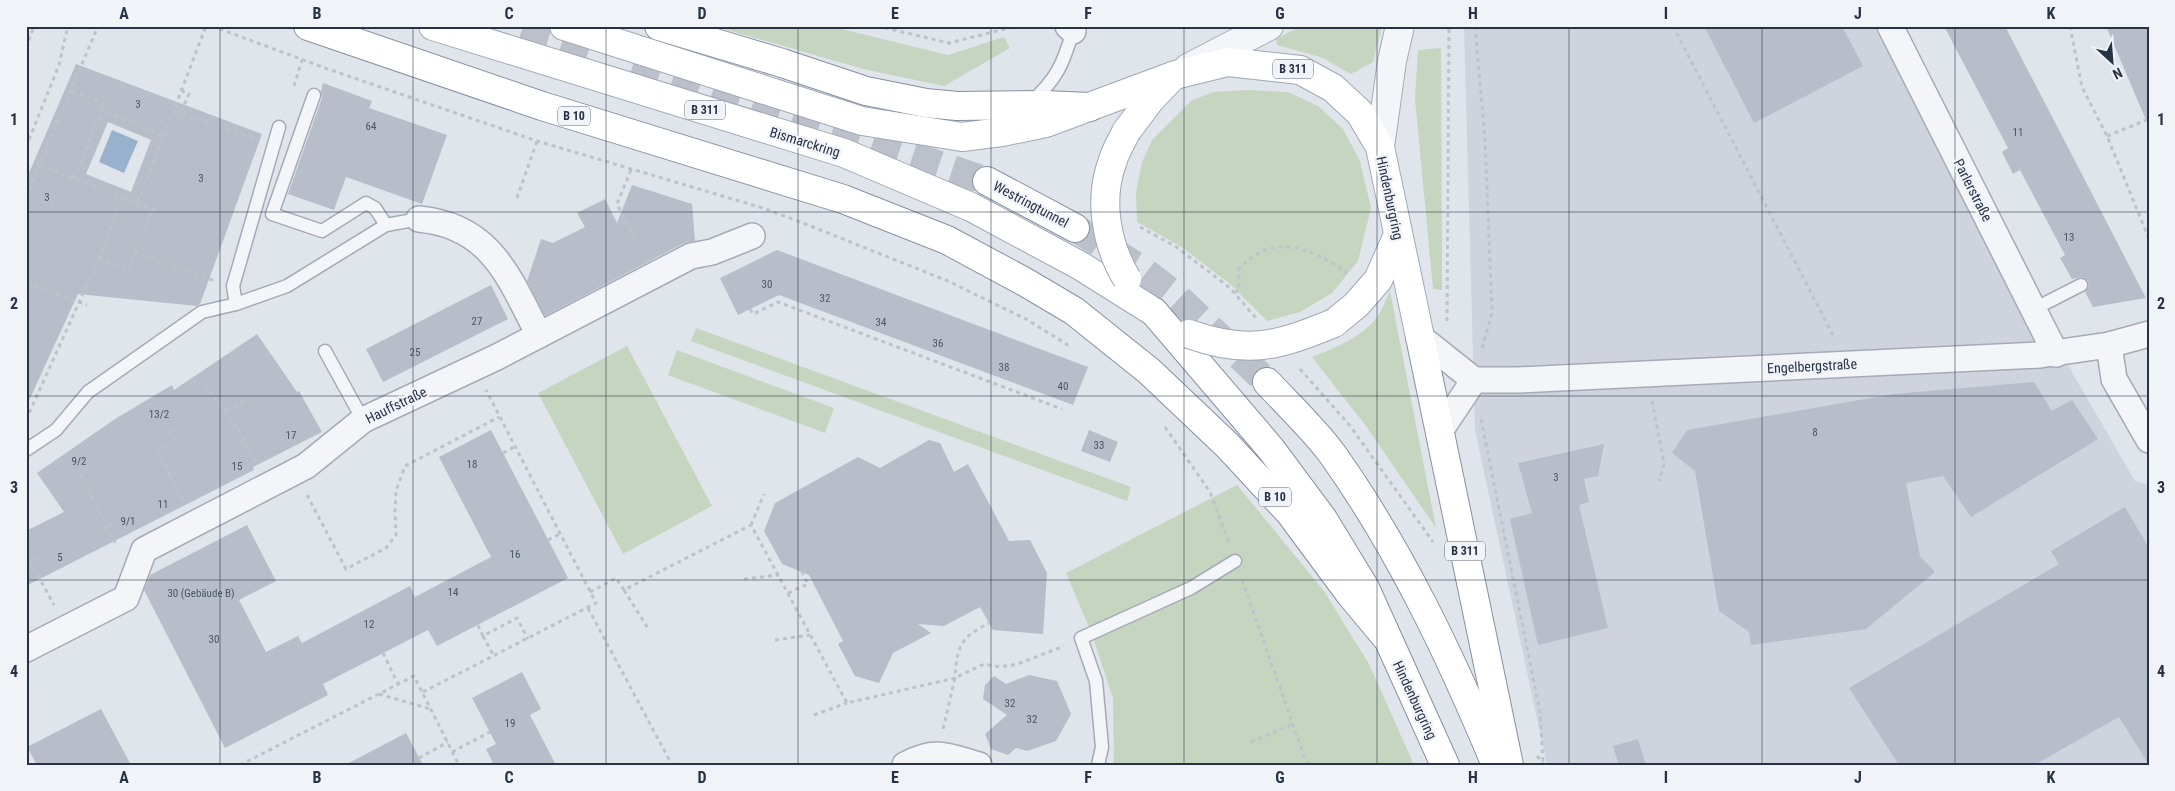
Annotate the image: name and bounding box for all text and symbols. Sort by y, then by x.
text: A [119,4,129,23]
text: B [313,4,322,23]
text: C [504,4,514,23]
text: D [697,4,707,23]
text: E [891,4,899,23]
text: F [1084,4,1092,23]
text: G [1275,4,1285,23]
text: H [1468,4,1478,23]
text: I [1664,4,1668,23]
text: J [1854,4,1862,23]
text: K [2047,4,2056,23]
north arrow [2088,38,2138,88]
road number: B 311 [1273,60,1313,78]
text: N [2110,65,2125,83]
house number: 3 [135,98,141,111]
road number: B 311 [685,100,725,120]
road number: B 10 [558,106,590,125]
text: 1 [10,110,18,129]
text: 1 [2157,110,2165,129]
house number: 64 [366,120,377,133]
street label: Bismarckring [768,124,842,160]
house number: 11 [2013,126,2023,139]
street label: Hindenburgring [1373,155,1407,241]
street label: Parlerstraße [1950,156,1996,224]
house number: 3 [198,172,204,185]
street label: Westringtunnel [991,177,1071,231]
house number: 3 [44,191,50,204]
house number: 13 [2064,231,2074,244]
house number: 30 [762,278,772,291]
house number: 32 [820,292,830,305]
text: 2 [10,294,18,313]
text: 2 [2157,294,2165,313]
house number: 27 [472,315,482,328]
house number: 34 [876,316,887,329]
house number: 36 [933,337,943,350]
house number: 25 [410,346,420,359]
street label: Engelbergstraße [1767,356,1858,376]
house number: 38 [999,361,1009,374]
house number: 40 [1058,380,1068,393]
street label: Hauffstraße [363,383,430,427]
house number: 13/2 [149,408,169,421]
house number: 8 [1812,426,1818,439]
house number: 17 [286,429,296,442]
house number: 33 [1094,439,1104,452]
house number: 9/2 [72,455,86,468]
house number: 18 [467,458,477,471]
house number: 15 [232,460,242,473]
house number: 3 [1553,471,1559,484]
text: 3 [10,478,18,497]
text: 3 [2157,478,2165,497]
road number: B 10 [1259,488,1291,507]
house number: 11 [158,498,168,511]
house number: 9/1 [121,515,135,528]
road number: B 311 [1445,542,1485,560]
house number: 16 [510,548,520,561]
house number: 5 [57,551,63,564]
house number: 14 [448,586,459,599]
house number: 30 (Gebäude B) [167,587,235,600]
house number: 12 [364,618,374,631]
house number: 30 [209,633,219,646]
street label: Hindenburgring [1390,658,1440,742]
text: 4 [10,662,18,681]
text: 4 [2157,662,2165,681]
house number: 32 [1005,697,1015,710]
house number: 32 [1027,713,1037,726]
house number: 19 [505,717,515,730]
text: A [119,768,129,787]
text: B [313,768,322,787]
text: C [504,768,514,787]
text: D [697,768,707,787]
text: E [891,768,899,787]
text: F [1084,768,1092,787]
text: G [1275,768,1285,787]
text: H [1468,768,1478,787]
text: I [1664,768,1668,787]
text: J [1854,768,1862,787]
text: K [2047,768,2056,787]

